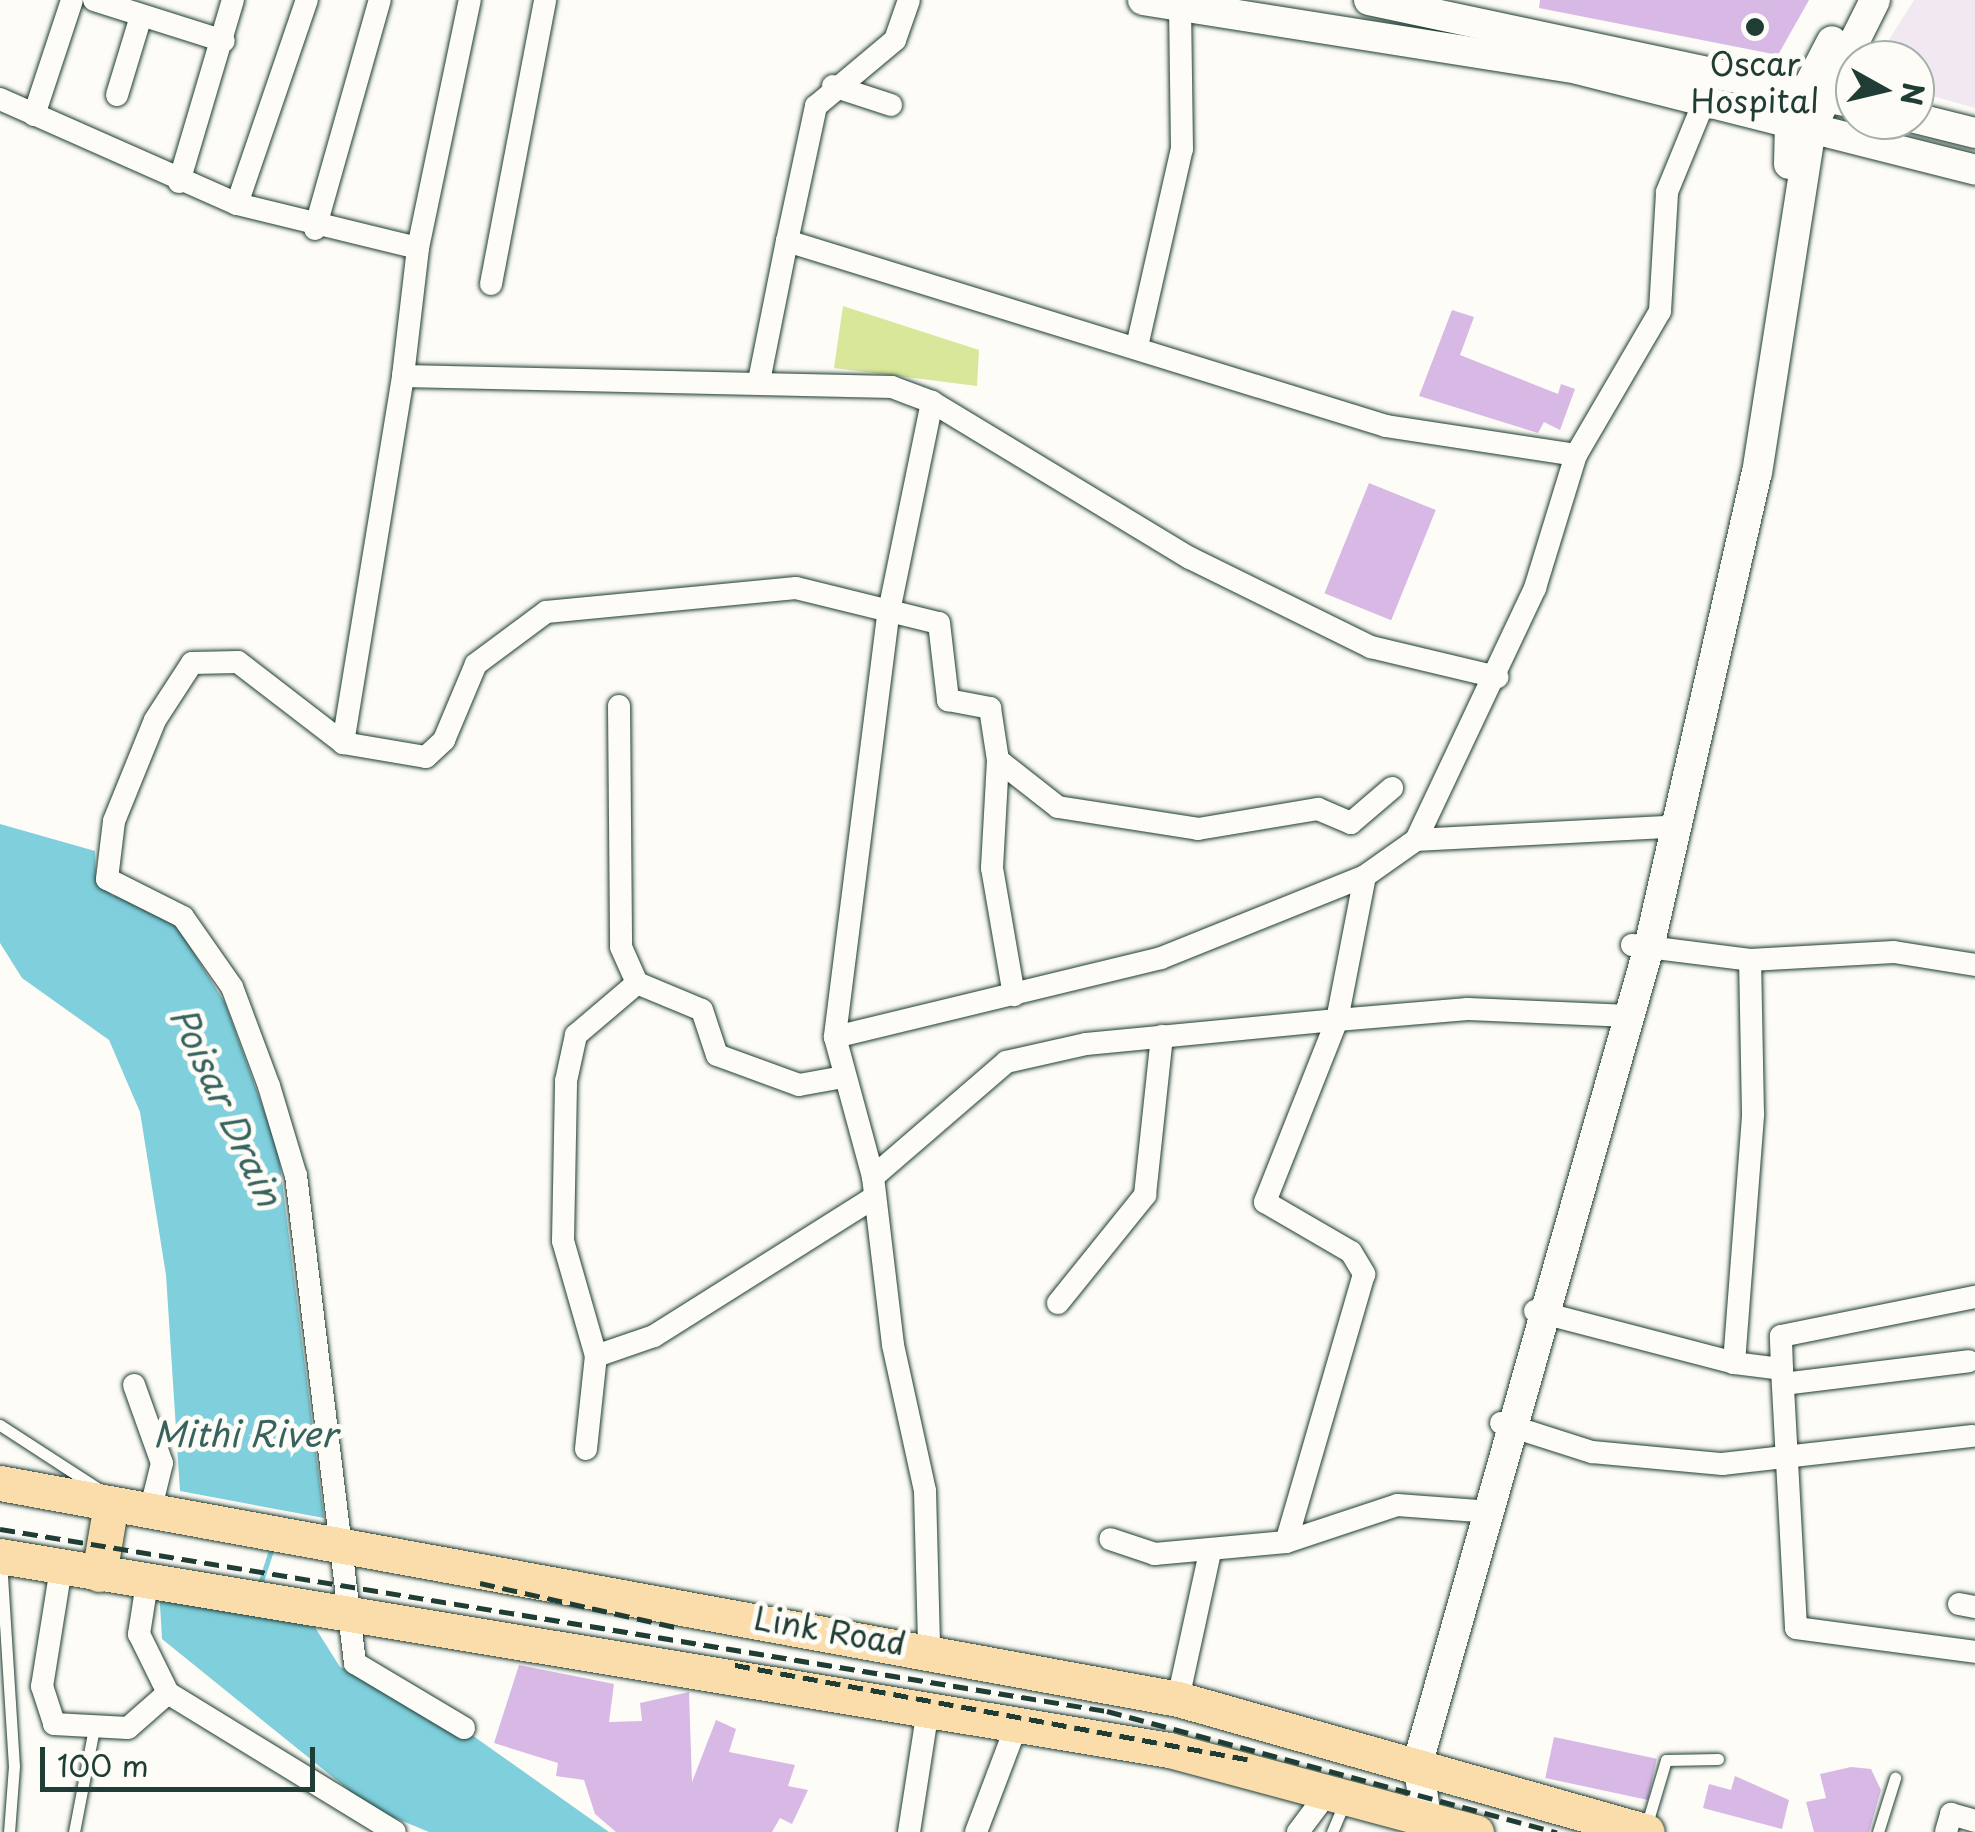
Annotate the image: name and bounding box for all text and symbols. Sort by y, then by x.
marker: Oscar Hospital [1742,14,1768,40]
north arrow [1835,40,1935,140]
place label: Oscar Hospital [1691,45,1819,120]
text: N [1890,80,1936,108]
water label: Poisar Drain [163,1002,291,1210]
water label: Mithi River [153,1412,337,1454]
street label: Link Road [751,1598,909,1662]
scale bar [45,1727,320,1789]
text: 100 m [57,1742,149,1787]

